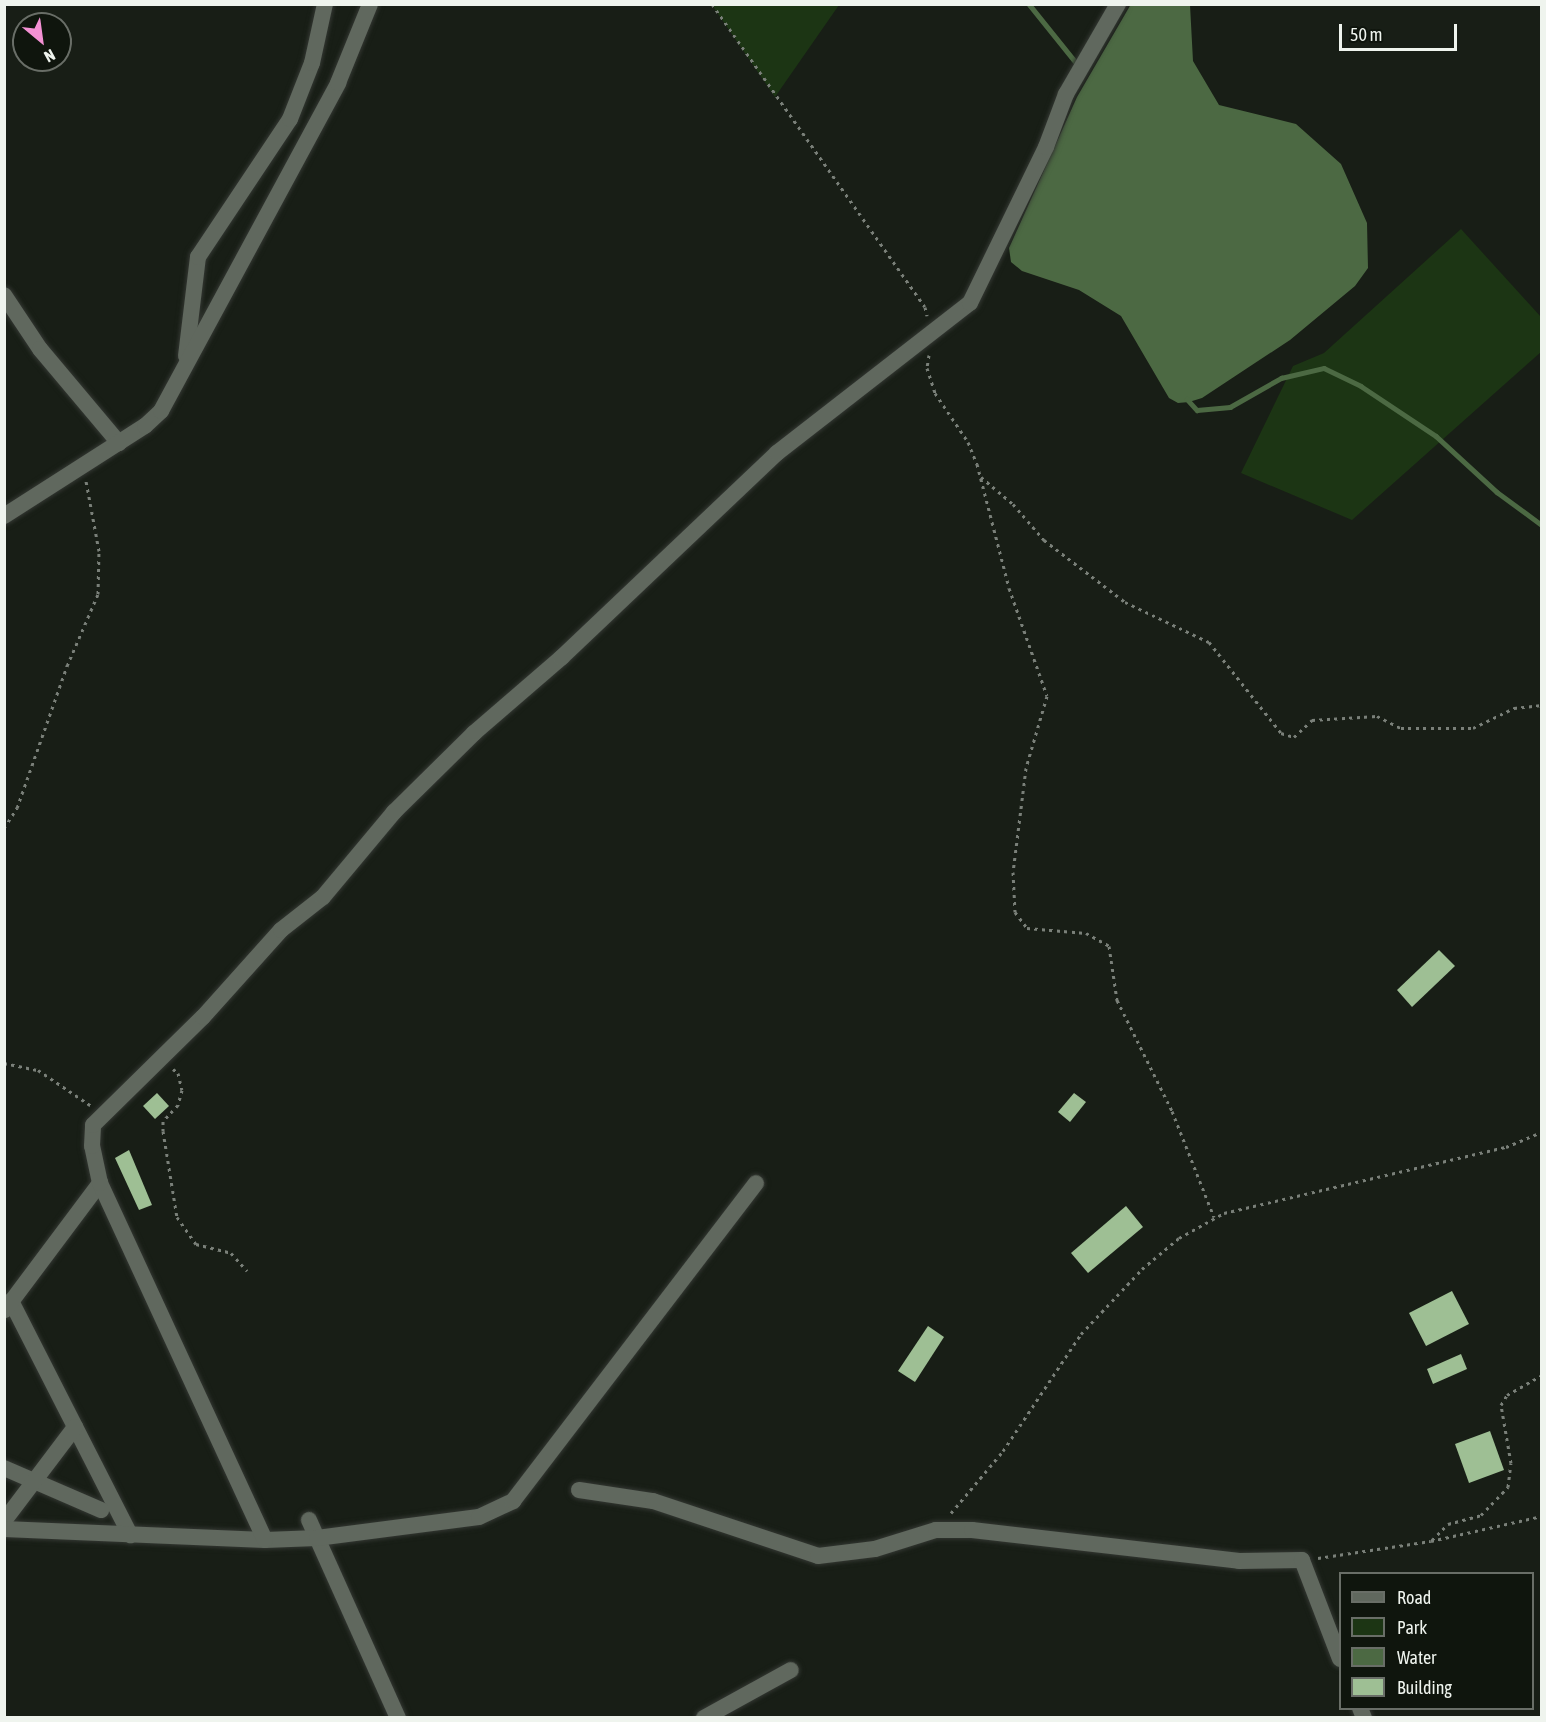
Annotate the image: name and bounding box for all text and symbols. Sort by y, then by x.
north arrow [12,12,72,72]
scale bar [1342,12,1460,50]
text: 50 m [1350,24,1382,45]
text: N [41,46,58,66]
legend [1339,1572,1534,1710]
text: Road [1397,1587,1431,1608]
text: Park [1397,1617,1427,1638]
text: Water [1397,1647,1436,1668]
text: Building [1397,1677,1452,1698]

